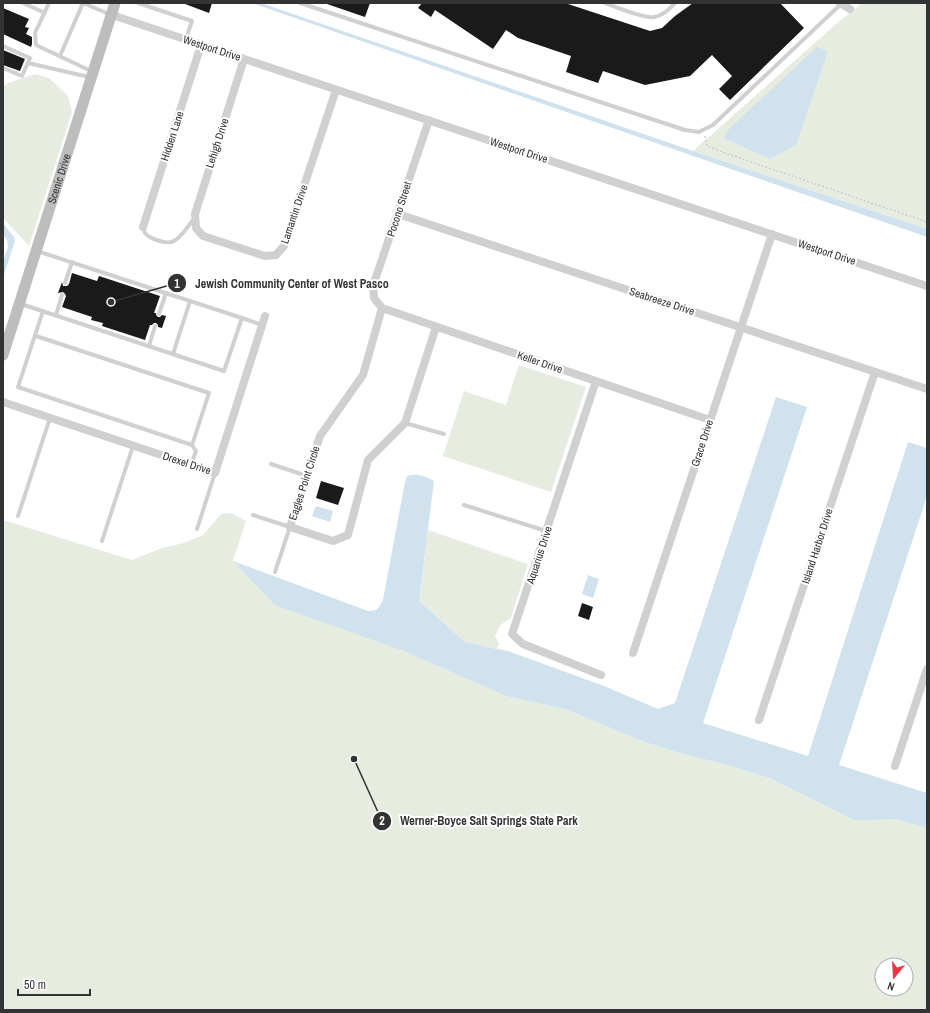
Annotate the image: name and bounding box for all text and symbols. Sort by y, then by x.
street label: Westport Drive [181,32,243,64]
street label: Hidden Lane [157,109,187,163]
street label: Lehigh Drive [202,116,232,170]
street label: Westport Drive [488,134,550,166]
street label: Scenic Drive [45,152,74,205]
street label: Pocono Street [384,179,415,238]
street label: Lamantin Drive [277,183,311,245]
street label: Westport Drive [796,236,858,268]
callout: Jewish Community Center of West Pasco [167,271,397,295]
text: 1 [174,276,180,292]
text: Jewish Community Center of West Pasco [195,276,389,292]
street label: Seabreeze Drive [628,284,696,318]
street label: Keller Drive [515,348,565,376]
street label: Grace Drive [688,418,716,468]
street label: Eagles Point Circle [285,444,323,522]
street label: Drexel Drive [161,449,213,477]
street label: Island Harbor Drive [798,507,836,585]
street label: Aquarius Drive [523,524,555,587]
callout: Werner-Boyce Salt Springs State Park [372,809,586,833]
text: 2 [379,813,385,829]
text: Werner-Boyce Salt Springs State Park [400,813,578,829]
north arrow [874,957,914,997]
scale bar [18,971,90,997]
text: 50 m [24,977,46,993]
text: N [886,979,896,994]

